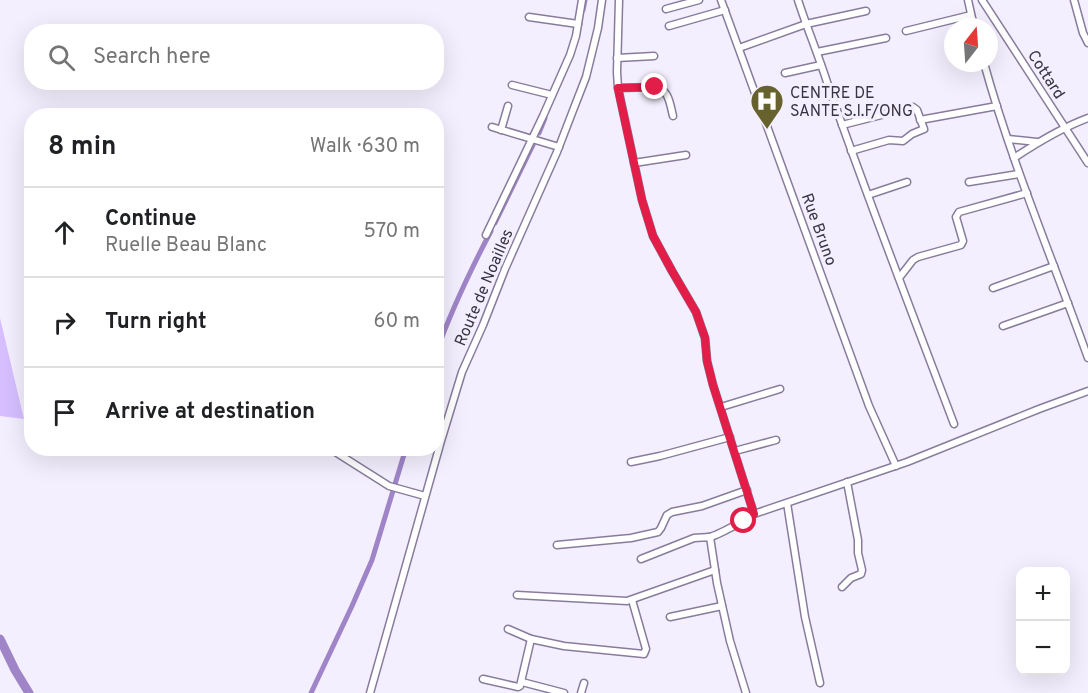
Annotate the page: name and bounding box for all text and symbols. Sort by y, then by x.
north arrow [944,18,998,72]
search box [24,24,444,90]
icon: search [45,41,78,74]
text: Search here [93,44,211,71]
street label: Cottard [1022,47,1069,103]
route end [641,73,667,99]
hospital icon: CENTRE DE SANTE S.I.F/ONG [749,83,785,130]
place label: CENTRE DE SANTE S.I.F/ONG [790,84,913,122]
text: 8 min [48,131,116,164]
text: Walk · 630 m [310,134,420,160]
street label: Rue Bruno [796,191,840,269]
text: Continue [105,206,196,233]
icon: ahead [48,216,81,249]
text: 570 m [363,219,420,245]
street label: Route de Noailles [451,226,518,349]
text: Ruelle Beau Blanc [105,233,267,259]
icon: right [48,306,81,339]
text: Turn right [105,309,207,336]
text: 60 m [374,309,420,335]
icon: arrive [48,396,81,429]
text: Arrive at destination [105,399,315,426]
route start [730,507,756,533]
map controls [1016,567,1070,675]
button: + [1016,567,1070,621]
button: − [1016,621,1070,675]

